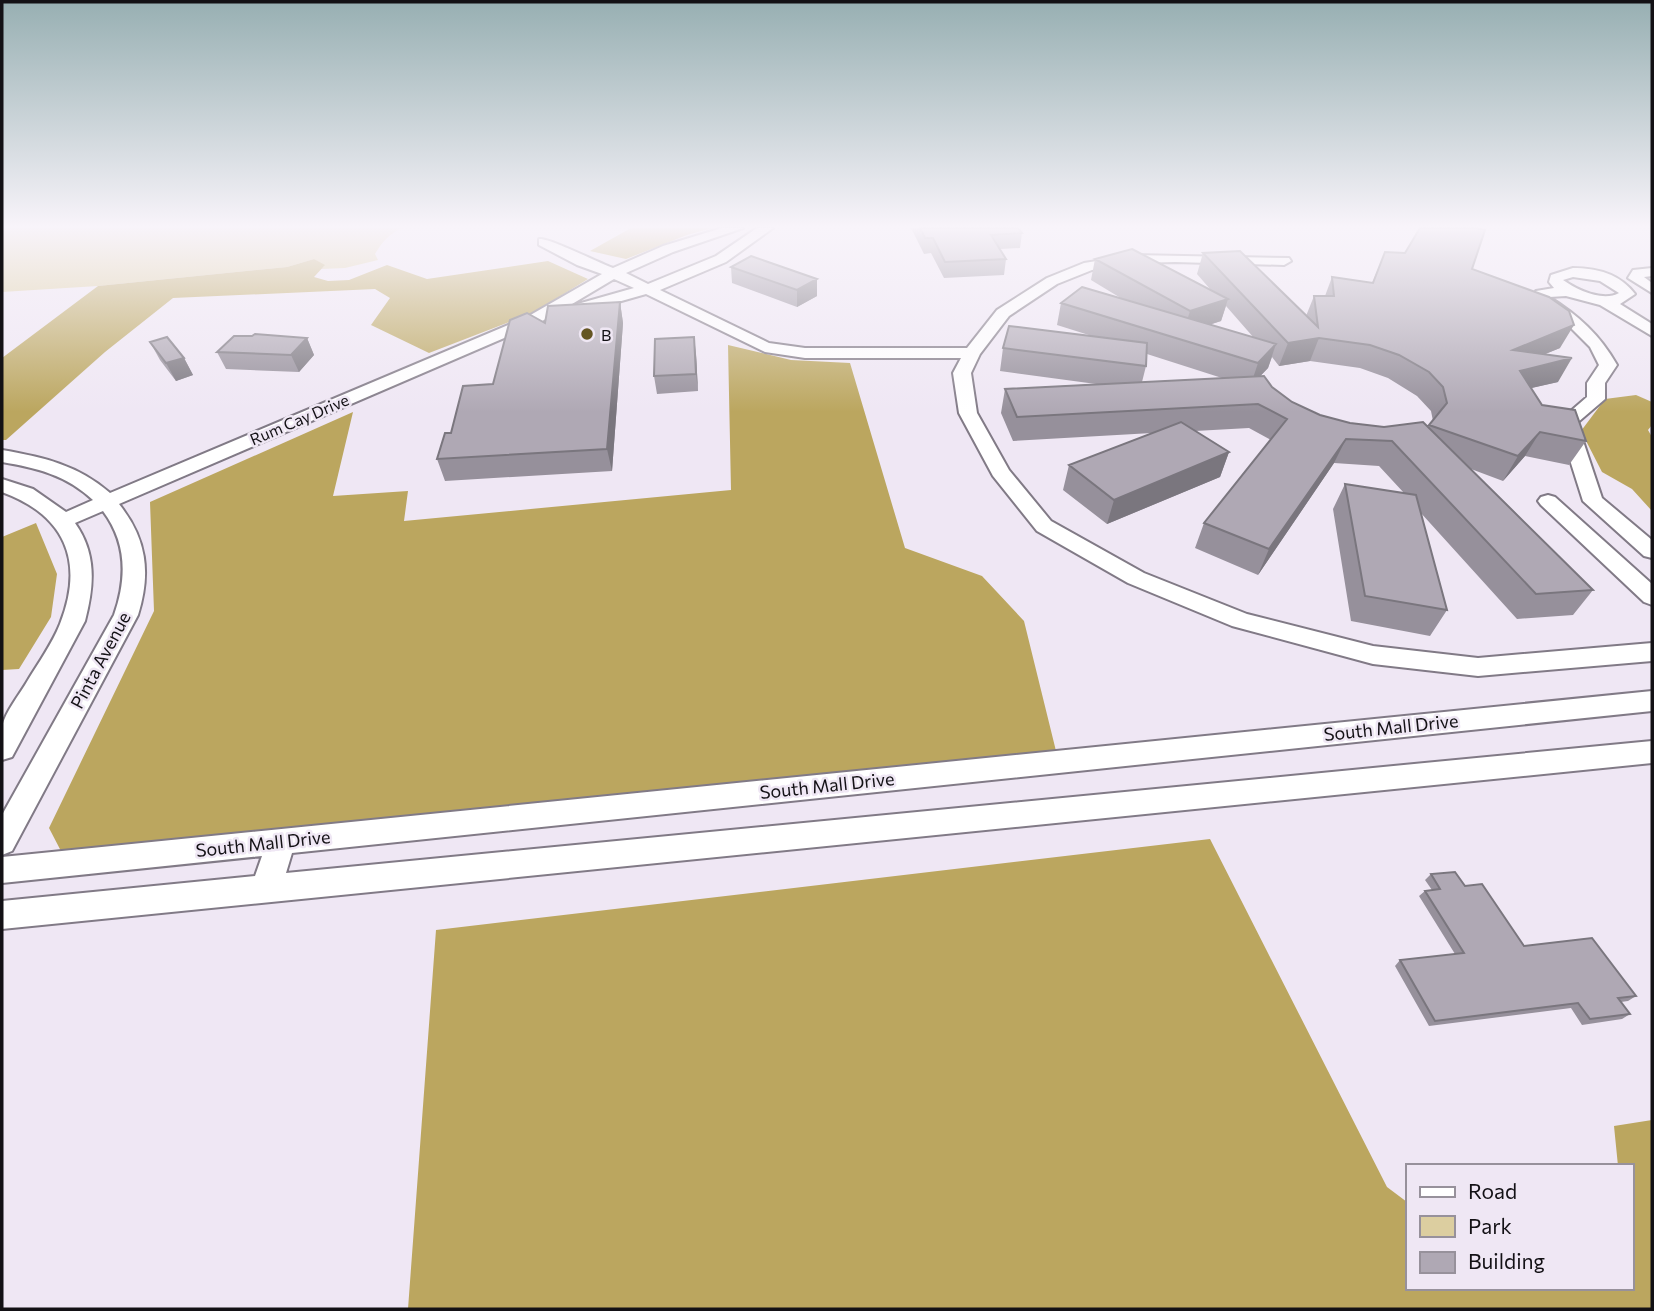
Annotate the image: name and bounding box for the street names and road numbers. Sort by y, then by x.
street label: Rum Cay Drive [247,390,351,448]
street label: Pinta Avenue [65,608,135,712]
street label: South Mall Drive [1323,709,1459,745]
street label: South Mall Drive [759,767,895,803]
street label: South Mall Drive [195,825,331,861]

